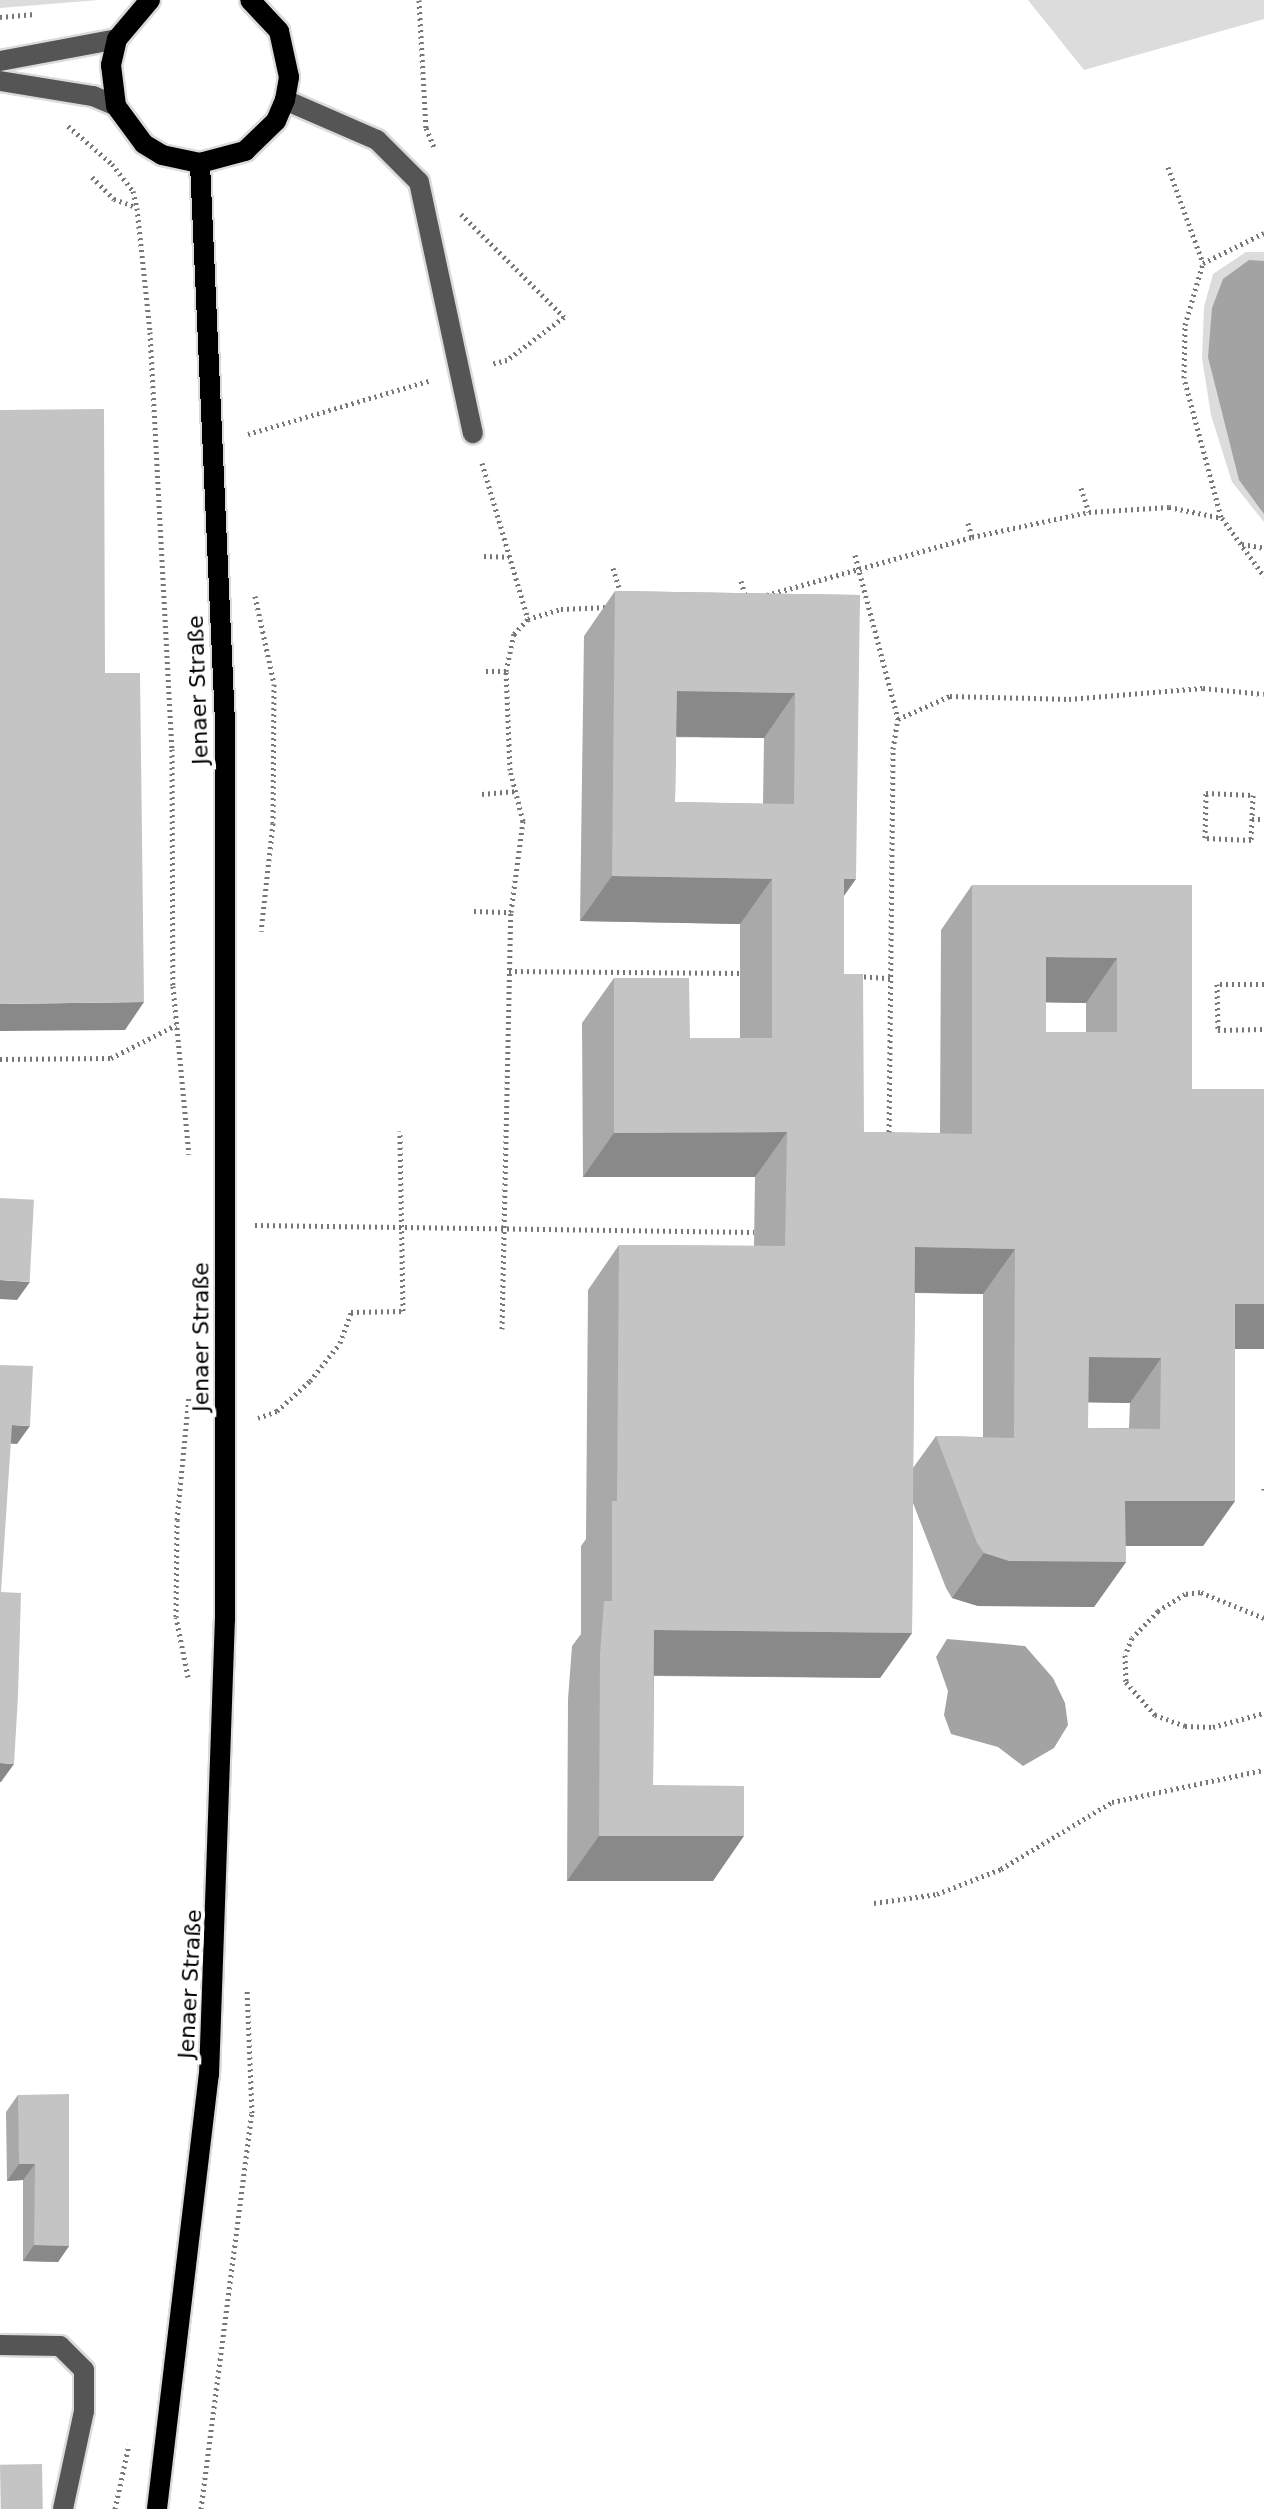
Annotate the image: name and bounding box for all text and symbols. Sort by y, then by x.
street label: Jenaer Straße [182,615,214,765]
street label: Jenaer Straße [188,1262,214,1412]
street label: Jenaer Straße [173,1909,207,2059]

